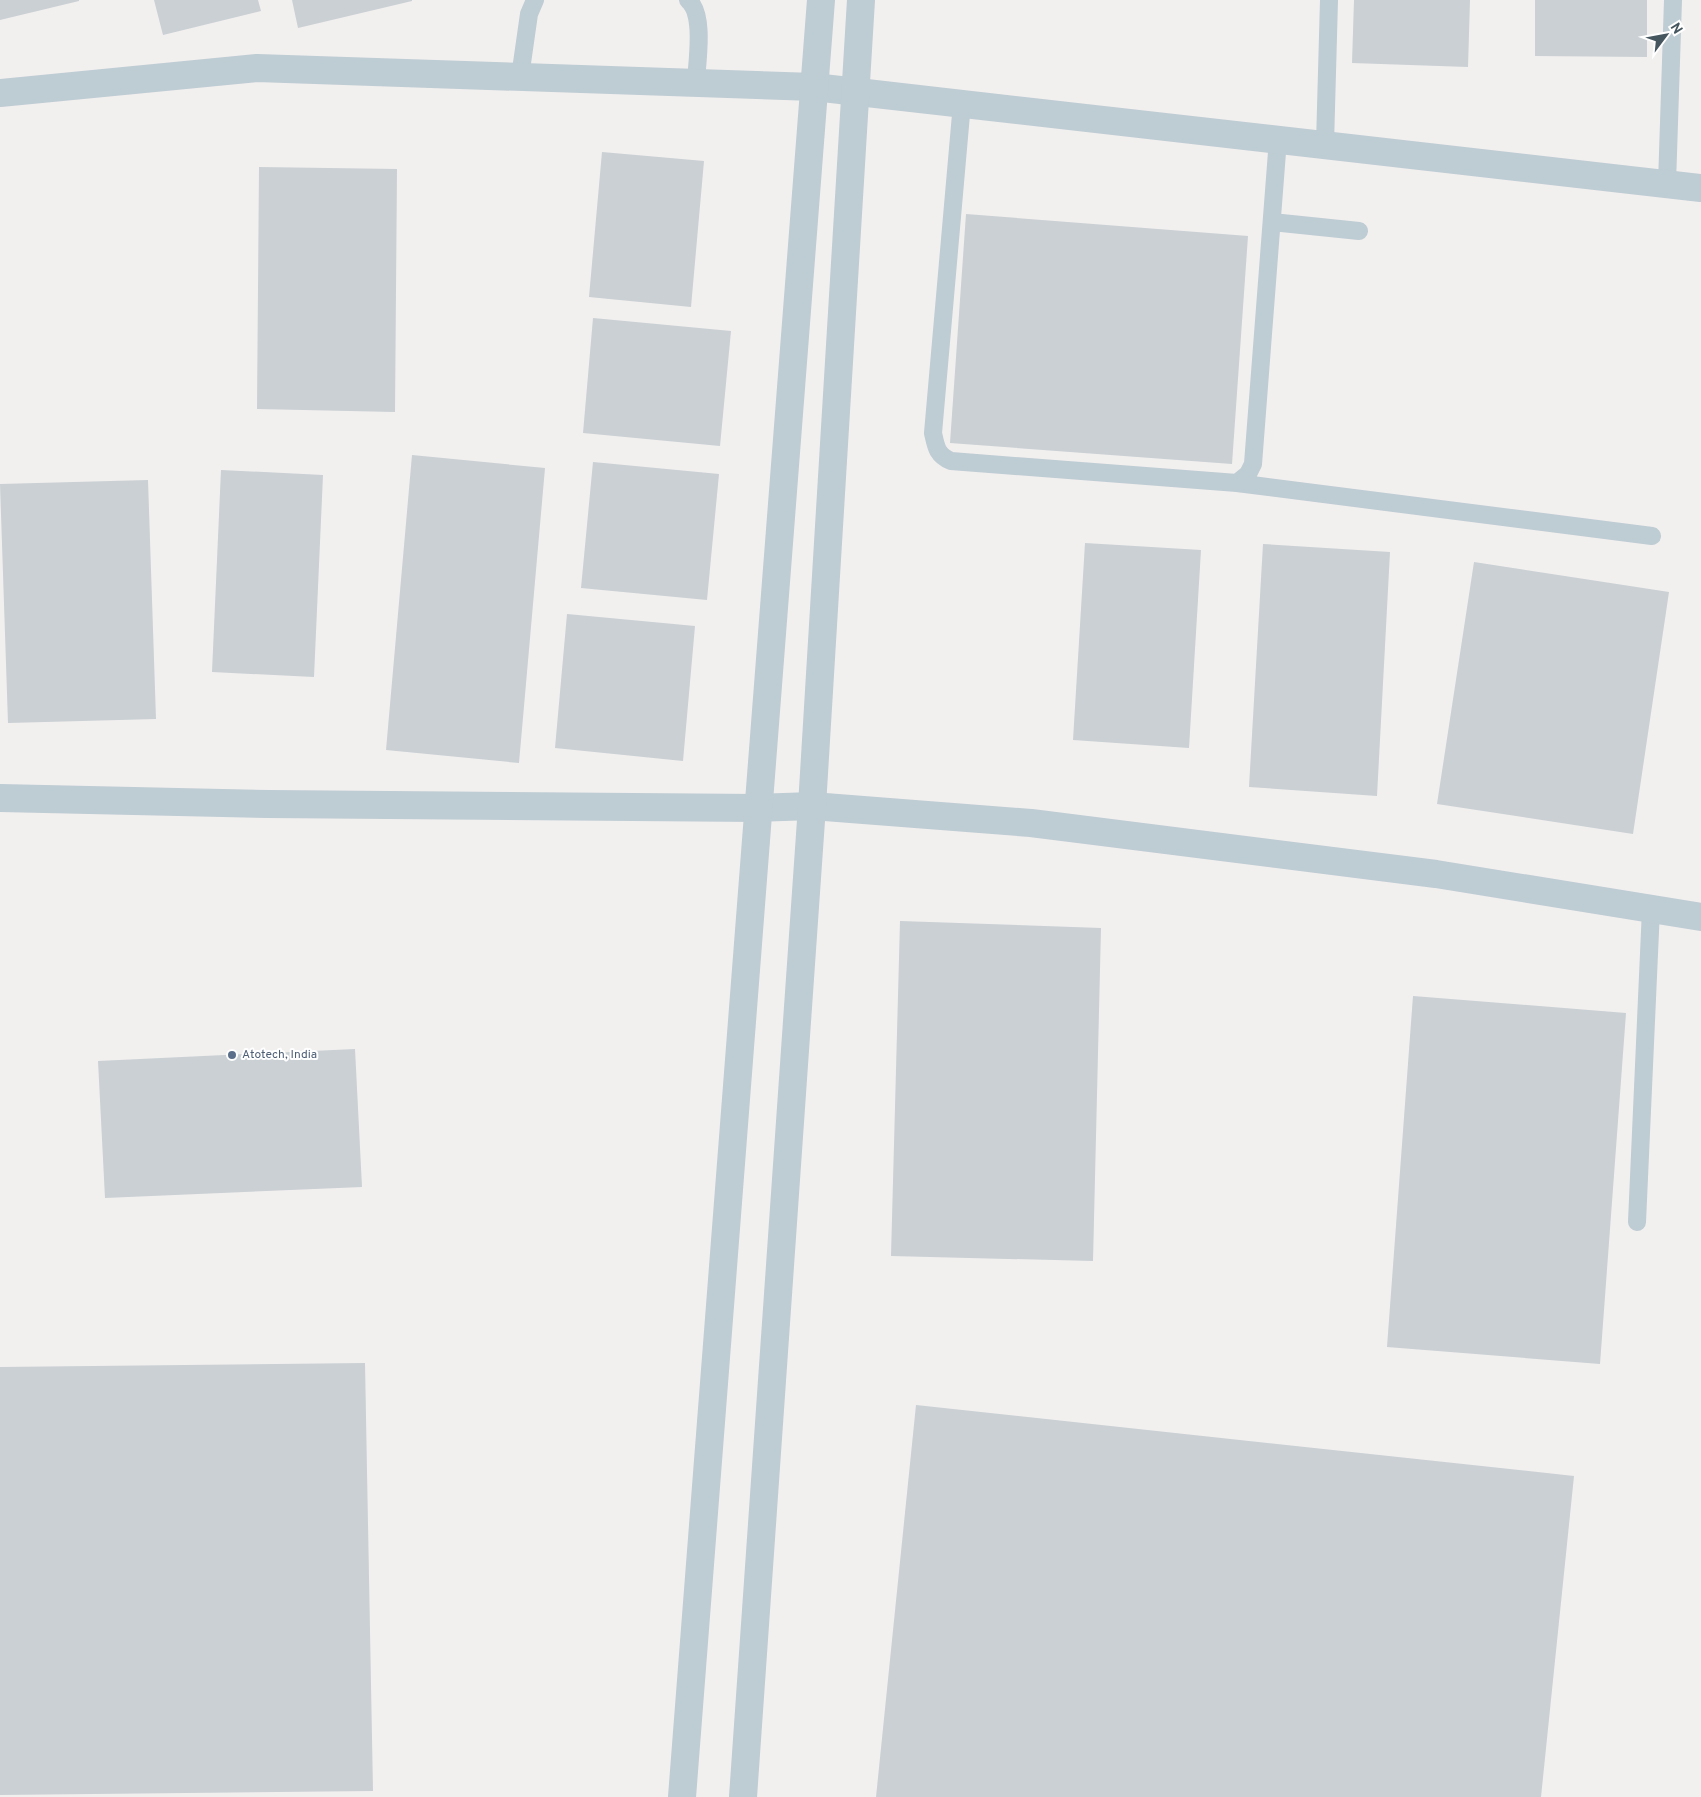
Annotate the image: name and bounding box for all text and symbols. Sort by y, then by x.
north arrow [1641,10,1691,60]
text: N [1666,20,1686,38]
place label: Atotech, India [242,1047,317,1063]
marker: Atotech, India [226,1049,238,1061]

